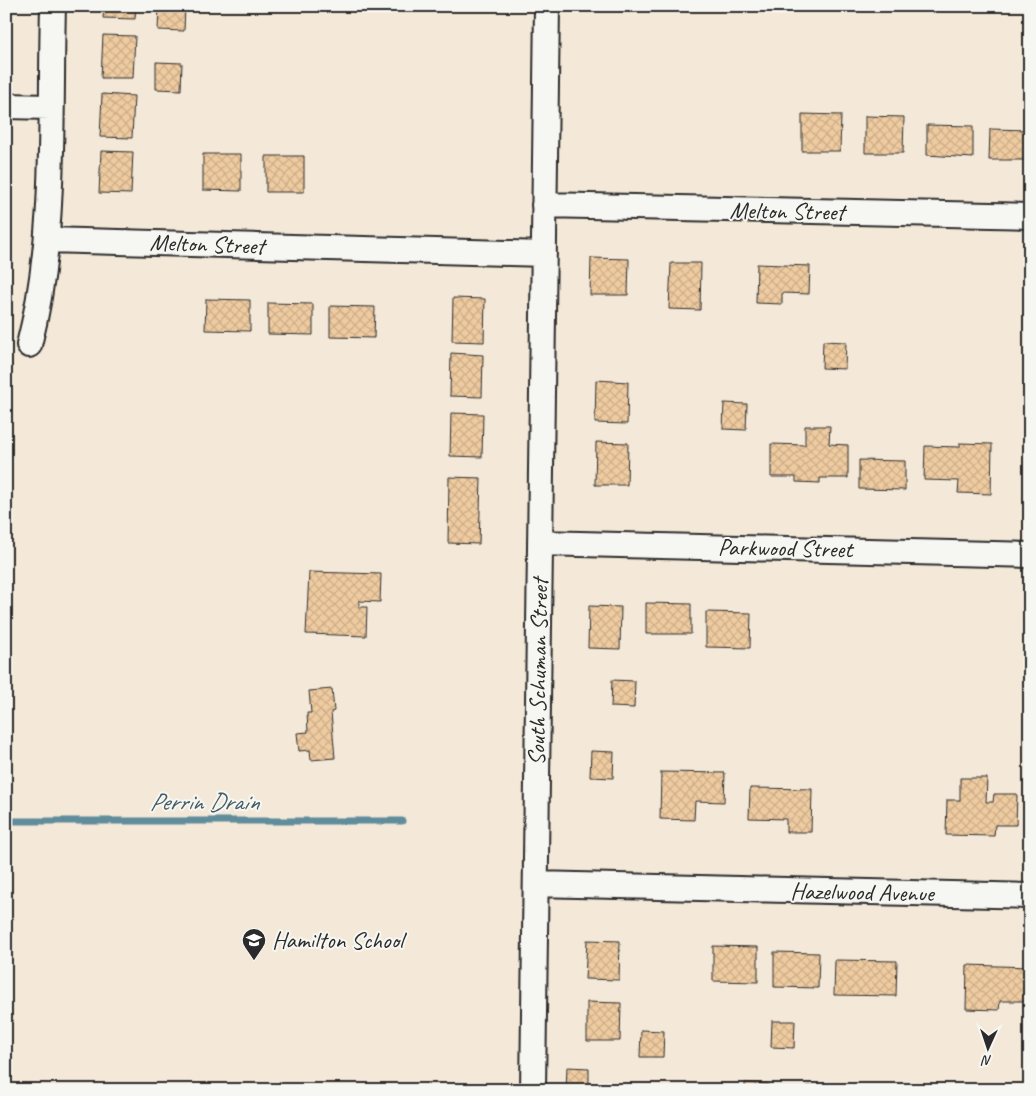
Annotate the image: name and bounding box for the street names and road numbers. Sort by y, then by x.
street label: Melton Street [729,195,848,227]
street label: Melton Street [149,227,268,261]
street label: Parkwood Street [718,532,855,564]
street label: South Schuman Street [521,575,555,766]
street label: Hazelwood Avenue [790,876,936,908]

